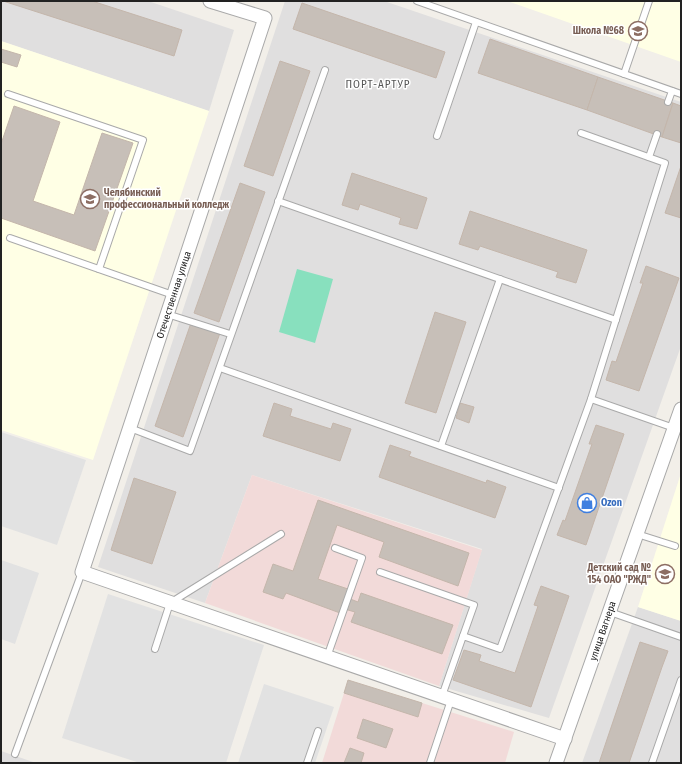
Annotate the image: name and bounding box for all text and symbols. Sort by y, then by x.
school or university icon: Школа №68 [627,20,649,42]
place label: Школа №68 [573,25,625,37]
district label: ПОРТ-АРТУР [345,78,411,91]
place label: Челябинский профессиональный колледж [104,187,229,211]
school or university icon: Челябинский профессиональный колледж [79,188,101,210]
street label: Отечественная улица [154,250,194,340]
shop icon: Ozon [576,492,598,514]
place label: Ozon [601,497,622,509]
place label: Детский сад № 154 ОАО "РЖД" [587,562,651,586]
school or university icon: Детский сад № 154 ОАО "РЖД" [654,563,676,585]
street label: улица Вагнера [587,600,619,662]

